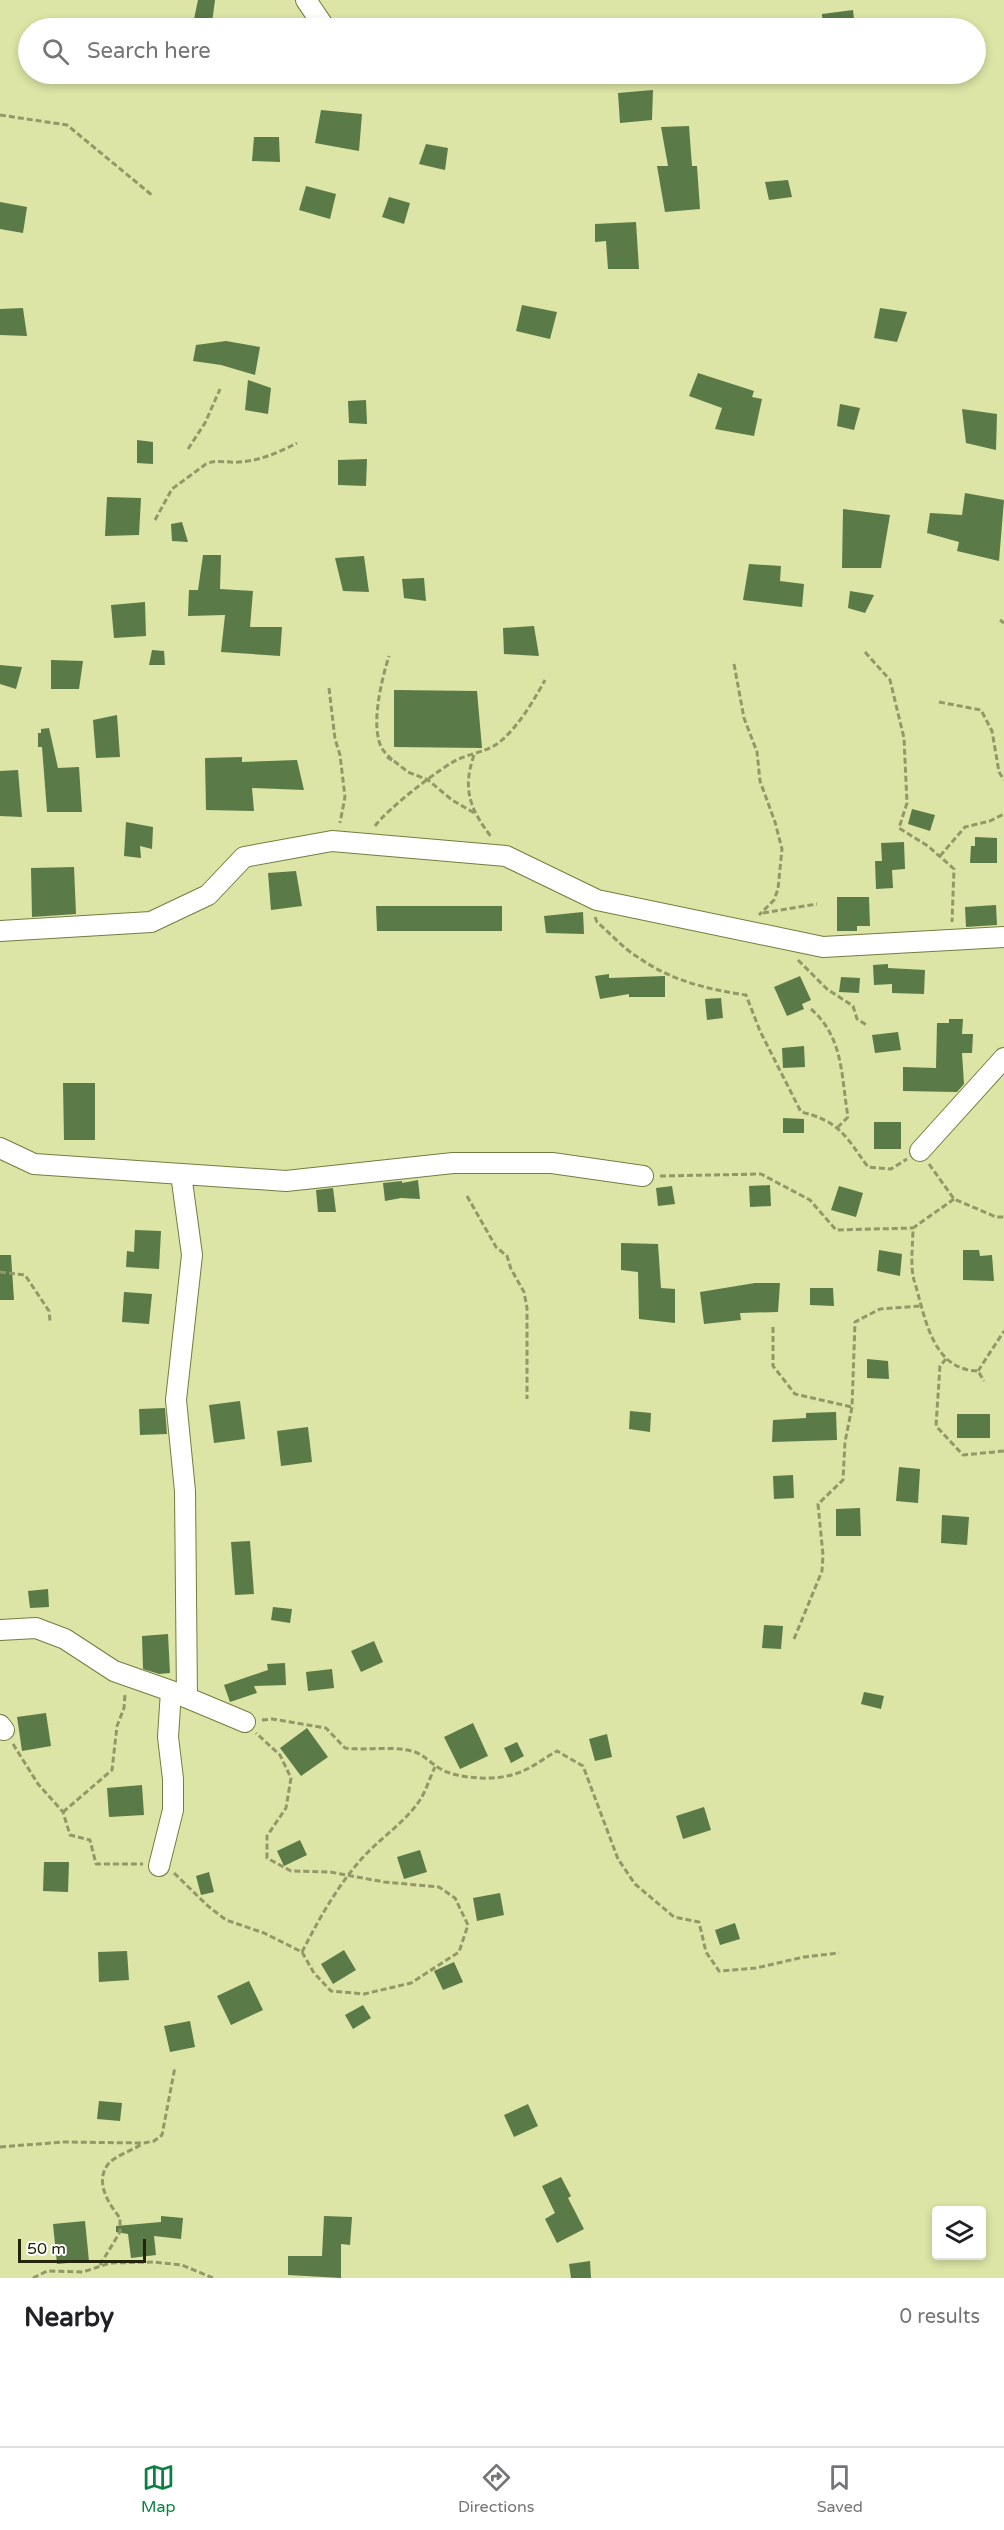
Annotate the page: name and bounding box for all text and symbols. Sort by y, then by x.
search box [18,18,986,84]
icon: search [39,35,72,68]
text: Search here [87,38,211,64]
map controls [932,2206,986,2260]
button: layers [932,2206,986,2260]
scale bar [18,2236,146,2264]
text: 50 m [27,2239,66,2259]
text: Nearby [24,2302,114,2333]
text: 0 results [900,2305,980,2329]
tab: Map [141,2461,176,2517]
tab: Directions [458,2461,534,2517]
tab: Saved [817,2461,863,2517]

